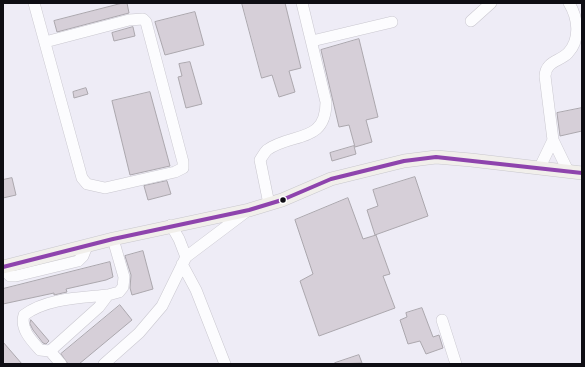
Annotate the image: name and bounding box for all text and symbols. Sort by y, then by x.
unlabelled marker [278,195,288,205]

